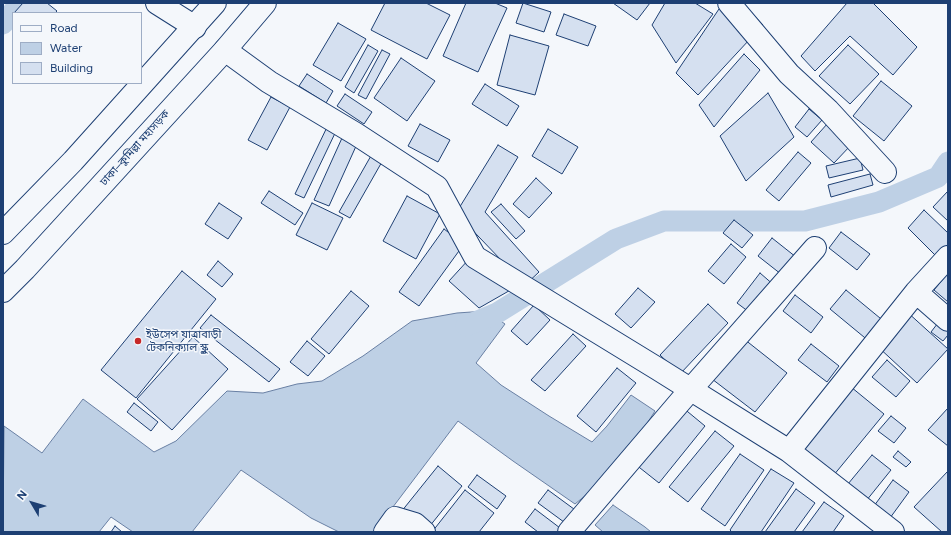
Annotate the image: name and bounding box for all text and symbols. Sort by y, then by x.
legend [12,12,142,84]
text: Road [50,21,78,35]
text: Water [50,41,82,55]
text: Building [50,61,93,75]
street label: ঢাকা–কুমিল্লা মহাসড়ক [98,107,172,189]
place label: ইউসেপ যাত্রাবাড়ী টেকনিক্যাল স্কুল [146,328,221,354]
marker: ইউসেপ যাত্রাবাড়ী টেকনিক্যাল স্কুল [133,336,143,346]
north arrow [12,483,52,523]
text: N [14,488,30,503]

